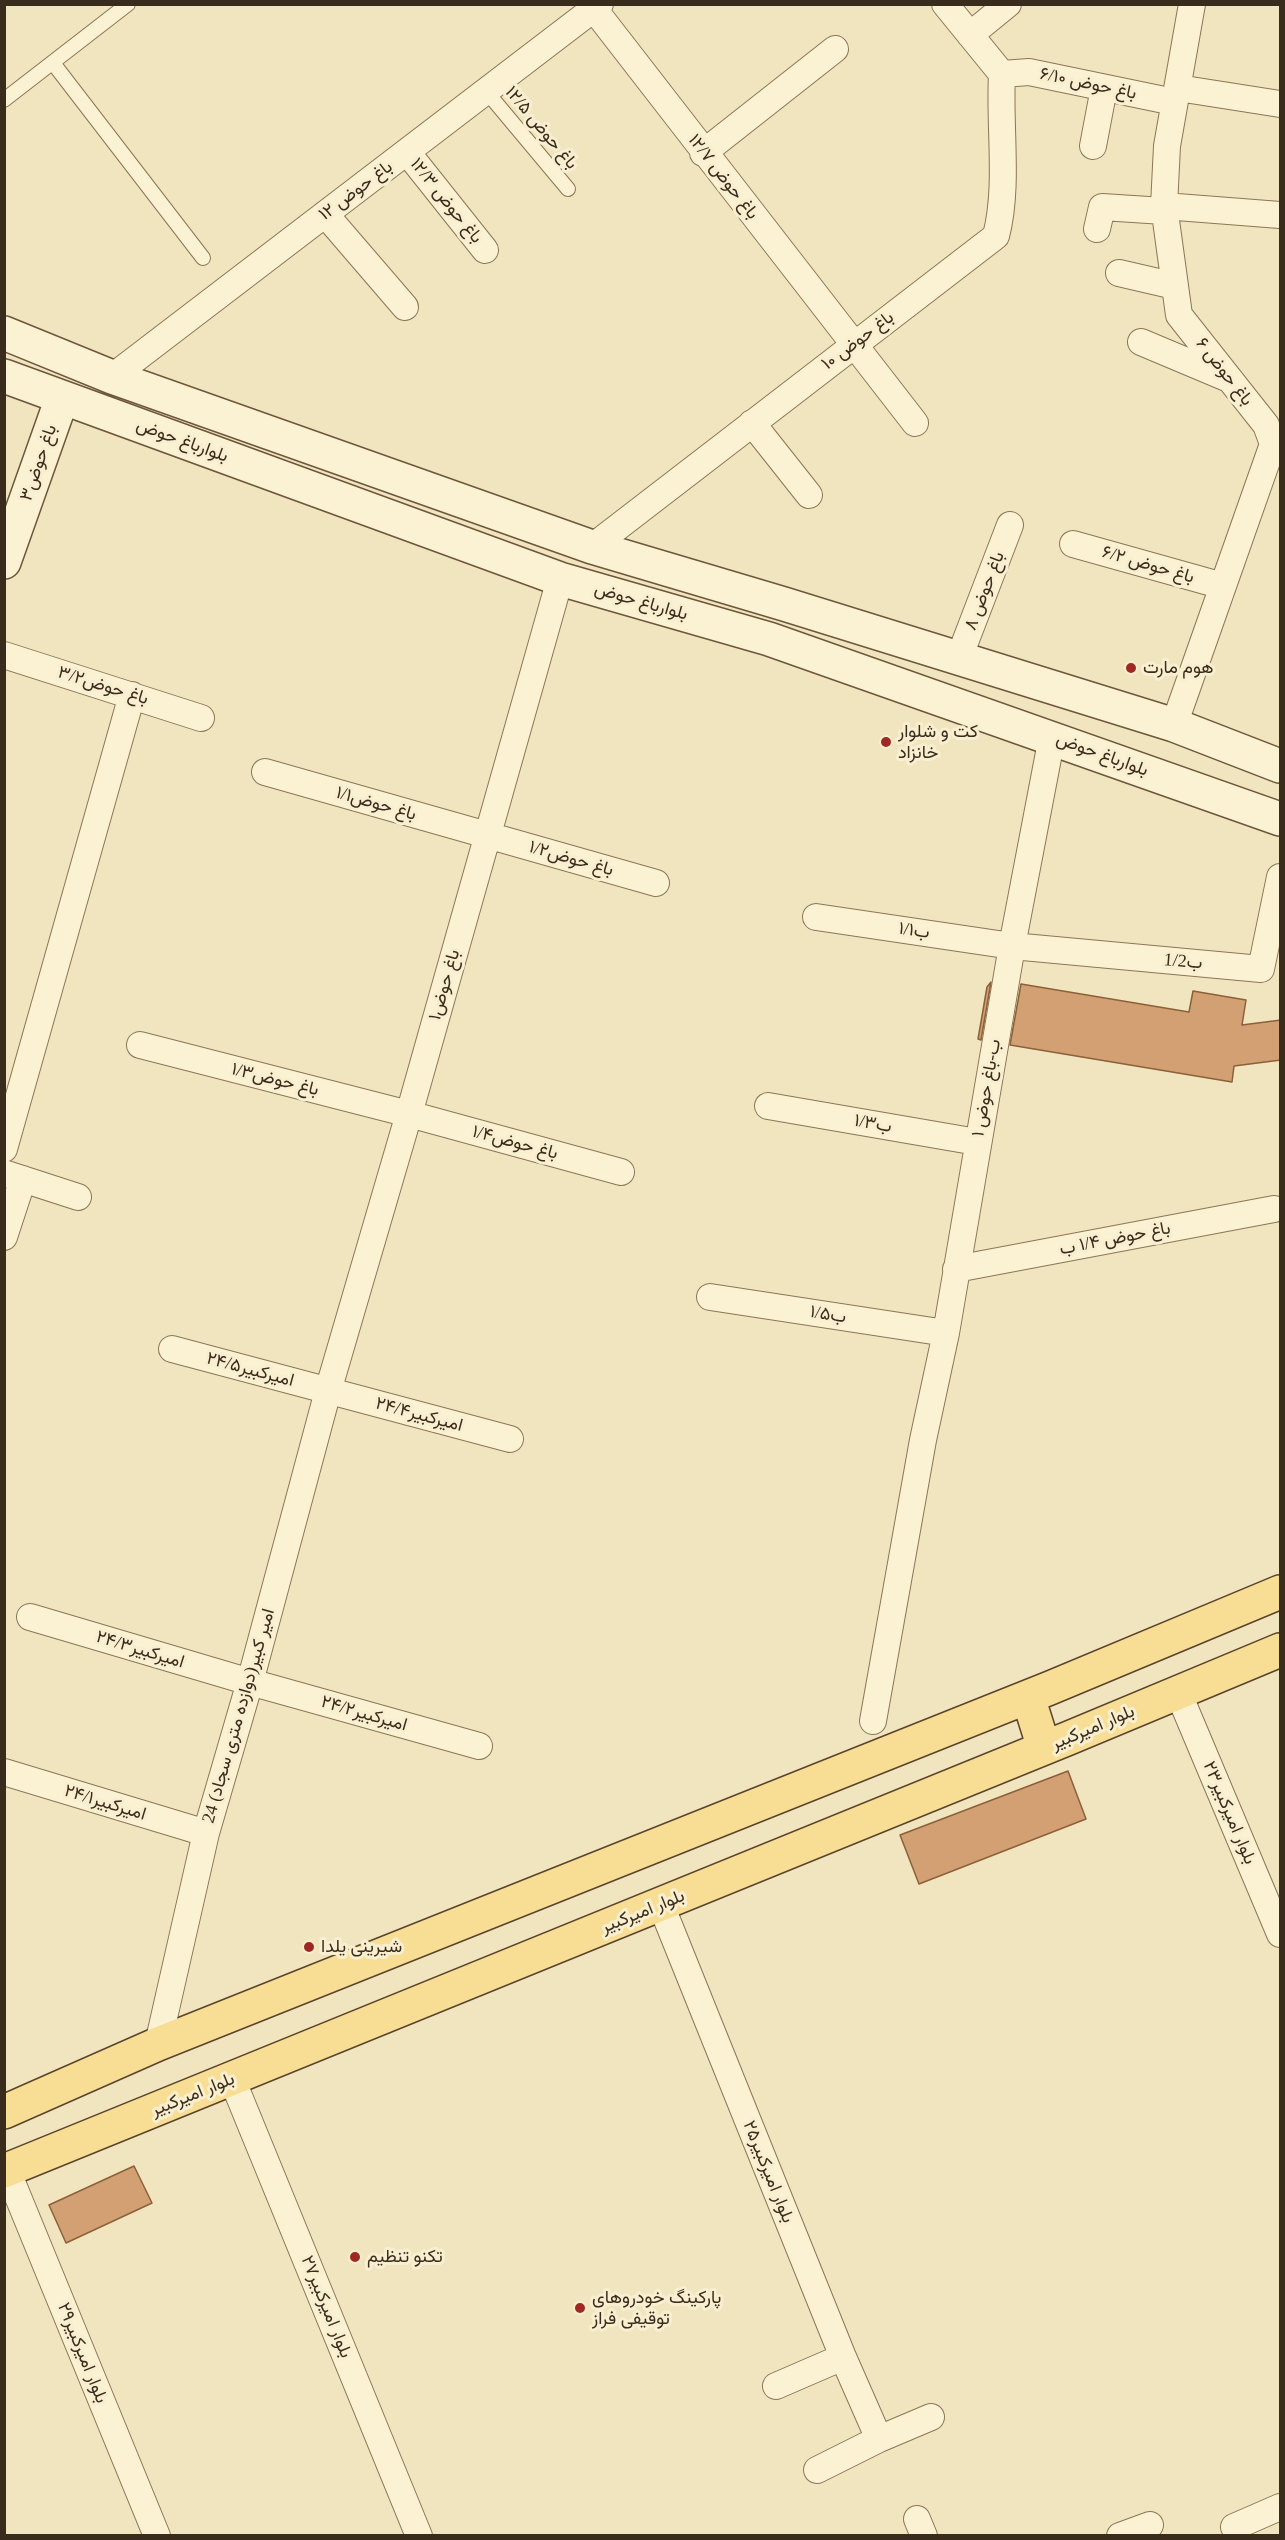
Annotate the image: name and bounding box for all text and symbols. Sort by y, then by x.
street label: ۶/۱۰ باغ حوض [1038,63,1138,105]
street label: ۱۲/۵ باغ حوض [500,82,582,174]
street label: ۱۲/۷ باغ حوض [683,130,763,224]
street label: ۱۲/۳ باغ حوض [405,154,487,248]
street label: ۱۲ باغ حوض [315,156,397,226]
street label: ۱۰ باغ حوض [818,307,898,375]
street label: ۶ باغ حوض [1191,334,1257,410]
street label: بلوارباغ حوض [133,414,231,468]
street label: باغ حوض۳ [16,422,62,504]
street label: ۶/۲ باغ حوض [1099,542,1197,588]
street label: ۸ باغ حوض [960,549,1010,633]
street label: بلوارباغ حوض [592,578,690,626]
place label: هوم مارت [1143,657,1214,679]
marker: هوم مارت [1124,661,1138,675]
street label: باغ حوض۳/۲ [55,662,151,710]
place label: کت و شلوار خانزاد [898,721,978,764]
street label: بلوارباغ حوض [1053,728,1151,782]
marker: کت و شلوار خانزاد [879,735,893,749]
street label: باغ حوض۱/۱ [333,782,419,826]
street label: باغ حوض۱/۲ [526,837,616,881]
street label: ب۱/۱ [897,918,931,944]
street label: باغ حوض۱ [425,947,465,1023]
street label: 1/2ب [1163,950,1203,974]
street label: ۱ ب-باغ حوض [968,1037,1006,1139]
street label: باغ حوض۱/۳ [229,1059,321,1101]
street label: ب۱/۳ [853,1110,893,1138]
street label: باغ حوض۱/۴ [470,1121,560,1165]
street label: باغ حوض ۱/۴ ب [1058,1218,1172,1260]
street label: ب۱/۵ [808,1301,848,1329]
street label: امیرکبیر۲۴/۵ [204,1348,296,1392]
street label: امیرکبیر۲۴/۴ [373,1393,465,1437]
street label: 24 امیر کبیر(دوازده متری سجاد) [198,1606,280,1826]
street label: امیرکبیر۲۴/۳ [93,1626,187,1674]
street label: امیرکبیر۲۴/۲ [318,1691,410,1737]
street label: بلوار امیرکبیر [1048,1701,1138,1755]
street label: ۲۳بلوار امیرکبیر [1198,1758,1260,1868]
street label: امیرکبیر۲۴/۱ [61,1780,149,1826]
street label: بلوار امیرکبیر [598,1885,688,1939]
place label: شیرینی یلدا [321,1936,402,1958]
marker: شیرینی یلدا [302,1940,316,1954]
street label: بلوار امیرکبیر [148,2068,238,2122]
street label: بلوار امیرکبیر۲۵ [738,2118,798,2226]
place label: تکنو تنظیم [367,2246,443,2268]
marker: تکنو تنظیم [348,2250,362,2264]
street label: بلوار امیرکبیر۲۷ [296,2253,356,2361]
place label: پارکینگ خودروهای توقیفی فراز [592,2287,721,2330]
street label: ۲۹بلوار امیرکبیر [52,2300,112,2406]
marker: پارکینگ خودروهای توقیفی فراز [573,2301,587,2315]

